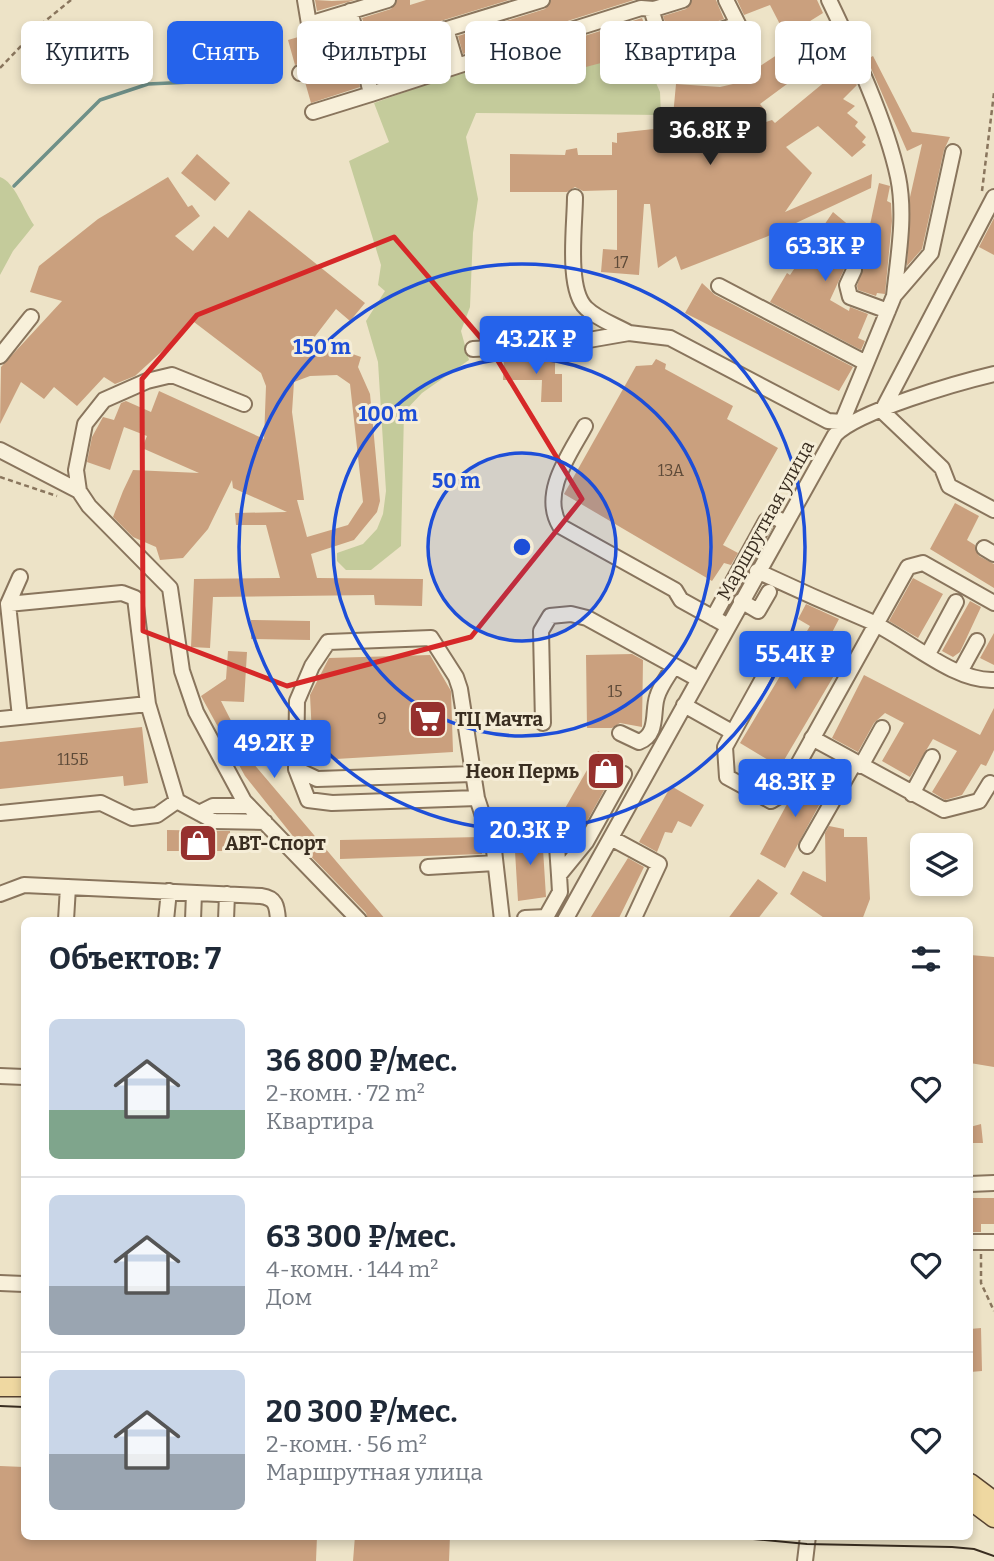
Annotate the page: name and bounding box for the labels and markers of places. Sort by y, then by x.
pin: 36.8K ₽ [645,108,775,167]
pin: 63.3K ₽ [760,224,890,283]
pin: 43.2K ₽ [471,316,601,376]
centre of rings [510,535,534,559]
pin: 55.4K ₽ [730,632,860,691]
supermarket icon: ТЦ Мачта [407,698,449,740]
place label: ТЦ Мачта [455,708,543,731]
pin: 49.2K ₽ [209,720,339,780]
shop icon: Неон Пермь [585,750,627,792]
place label: Неон Пермь [466,760,579,783]
pin: 48.3K ₽ [730,760,860,819]
pin: 20.3K ₽ [465,808,595,867]
shop icon: АВТ-Спорт [177,822,219,864]
place label: АВТ-Спорт [225,832,326,855]

